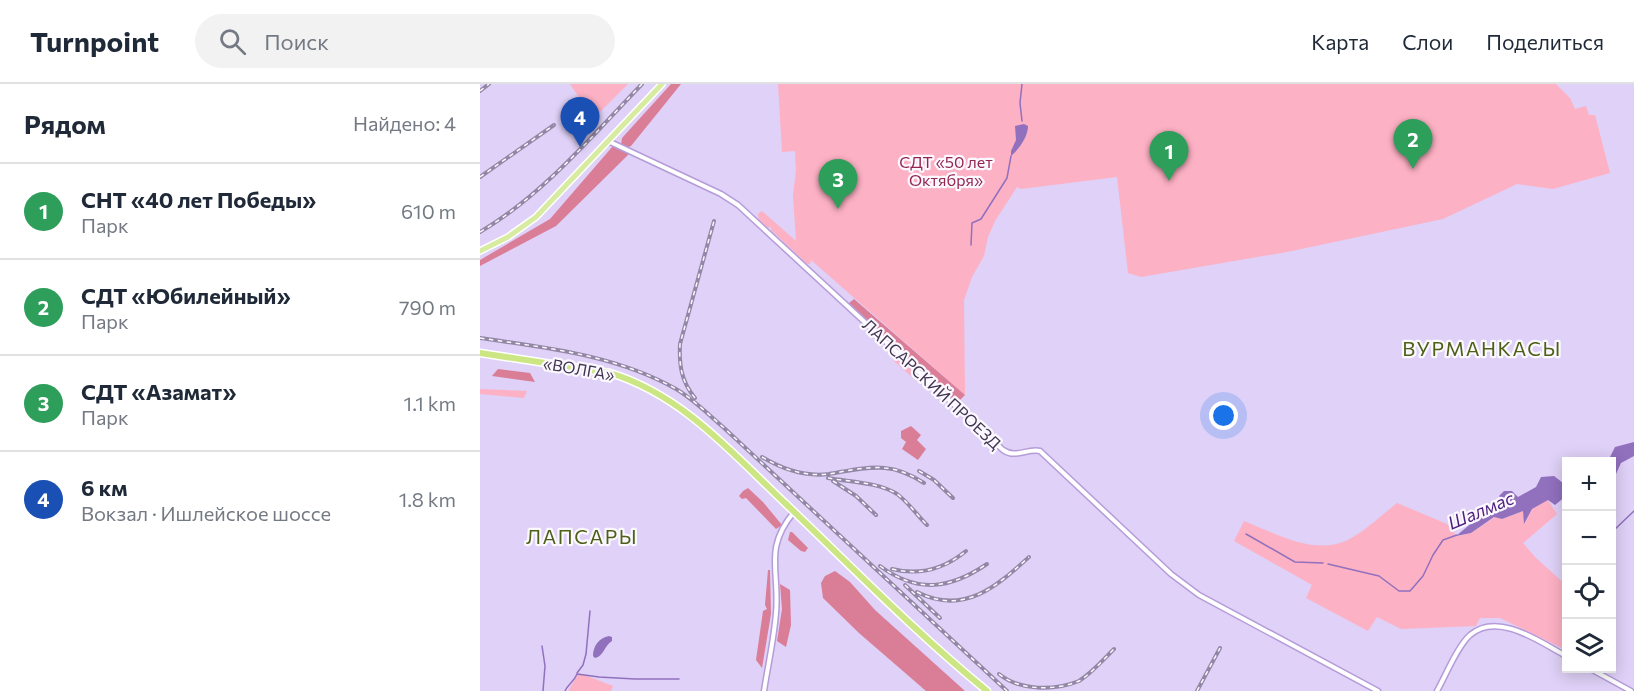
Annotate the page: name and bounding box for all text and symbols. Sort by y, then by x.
search box [195,14,615,68]
text: Turnpoint [30,24,159,58]
icon: search [216,25,249,58]
text: Поиск [264,28,329,55]
text: Карта [1311,29,1369,54]
text: Слои [1402,29,1453,54]
text: Поделиться [1486,29,1604,54]
pin: 4 [560,98,600,147]
text: Рядом [24,108,106,139]
text: Найдено: 4 [353,111,456,135]
pin: 2 [1394,120,1432,169]
pin: 1 [1150,132,1188,181]
park label: СДТ «50 лет Октября» [899,152,993,189]
pin: 3 [818,160,858,209]
text: СНТ «40 лет Победы» [81,186,316,213]
text: 1 [39,199,48,223]
text: 610 m [401,199,456,223]
text: Парк [81,213,129,237]
text: СДТ «Юбилейный» [81,282,291,309]
text: 2 [38,295,49,319]
text: 790 m [399,295,456,319]
text: Парк [81,309,129,333]
street label: ЛАПСАРСКИЙ ПРОЕЗД [859,315,1006,453]
district label: ВУРМАНКАСЫ [1402,336,1562,360]
street label: «ВОЛГА» [542,353,616,384]
text: СДТ «Азамат» [81,378,236,405]
text: 3 [38,391,49,415]
text: 1.1 km [404,391,456,415]
your location [1209,401,1238,430]
text: Парк [81,405,129,429]
map controls [1562,457,1616,673]
button: + [1562,457,1616,511]
text: 6 км [81,474,128,501]
water label: Шалмас [1444,486,1517,534]
text: 4 [37,487,50,511]
text: 1.8 km [399,487,456,511]
text: Вокзал · Ишлейское шоссе [81,501,331,525]
button: − [1562,511,1616,565]
district label: ЛАПСАРЫ [526,524,638,548]
button: locate [1562,565,1616,619]
button: layers [1562,619,1616,673]

